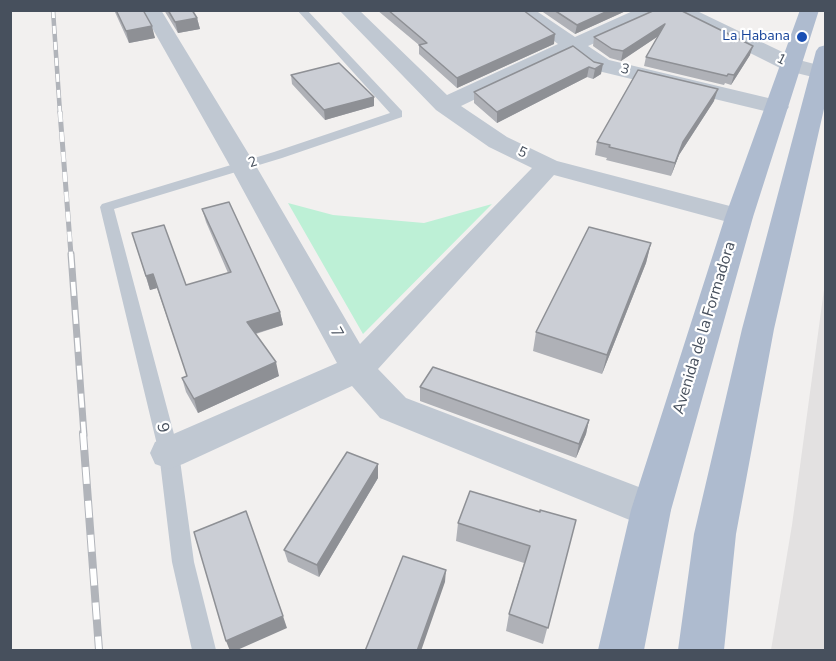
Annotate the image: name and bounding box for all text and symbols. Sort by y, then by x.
place label: La Habana [722,29,790,45]
marker: La Habana [795,30,809,44]
street label: 1 [774,51,788,69]
street label: 3 [619,61,631,79]
street label: 5 [515,144,529,162]
street label: 2 [246,154,260,172]
street label: Avenida de la Formadora [670,239,740,417]
street label: 7 [325,324,347,342]
street label: 9 [152,421,172,435]

